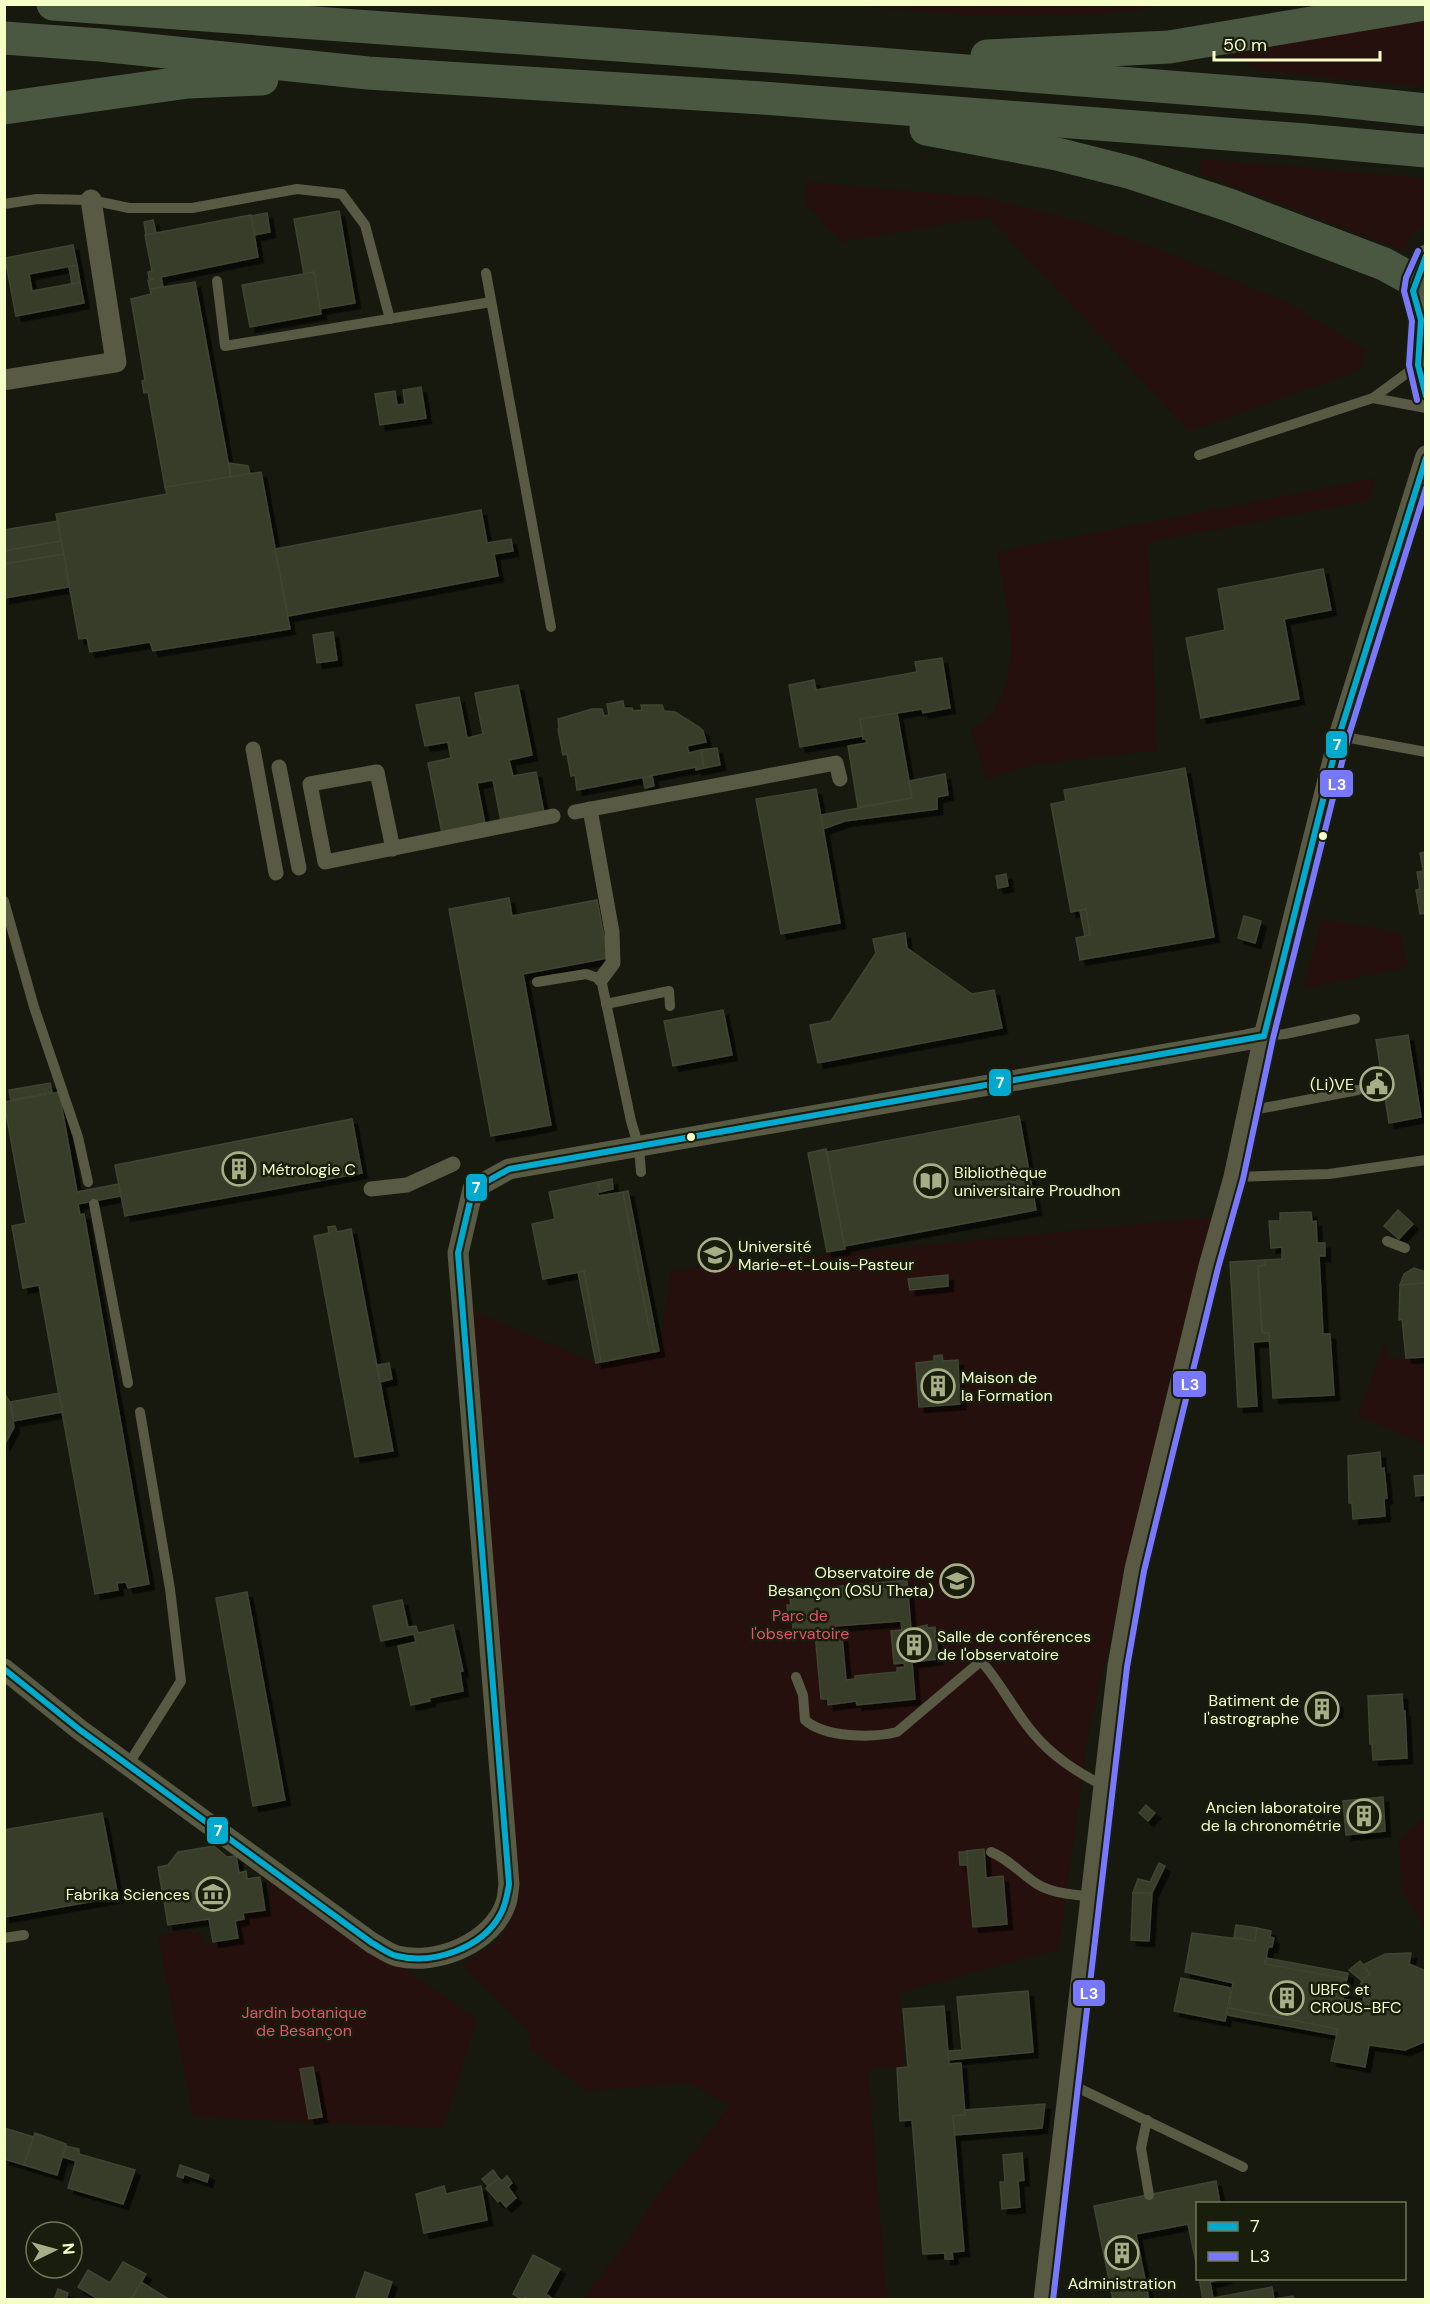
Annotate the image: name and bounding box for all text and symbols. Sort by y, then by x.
scale bar [1214,24,1380,62]
text: 50 m [1223,33,1267,57]
line badge: 7 [1325,730,1348,759]
text: 7 [1333,734,1342,755]
line badge: L3 [1319,769,1354,798]
text: L3 [1328,774,1346,795]
unlabelled marker [1317,830,1329,842]
public building icon: (Li)VE [1359,1066,1395,1102]
line badge: 7 [988,1068,1012,1097]
text: 7 [996,1072,1005,1093]
place label: (Li)VE [1310,1074,1354,1095]
unlabelled marker [685,1131,697,1143]
building icon: Métrologie C [221,1151,257,1187]
place label: Métrologie C [262,1159,356,1180]
place label: Bibliothèque universitaire Proudhon [954,1162,1120,1201]
library icon: Bibliothèque universitaire Proudhon [913,1163,949,1199]
line badge: 7 [465,1173,488,1202]
text: 7 [472,1177,481,1198]
place label: Université Marie-et-Louis-Pasteur [738,1236,914,1275]
school or university icon: Université Marie-et-Louis-Pasteur [697,1237,733,1273]
place label: Maison de la Formation [961,1367,1053,1406]
building icon: Maison de la Formation [920,1368,956,1404]
line badge: L3 [1172,1370,1207,1398]
text: L3 [1181,1374,1199,1395]
place label: Observatoire de Besançon (OSU Theta) [768,1562,934,1601]
school or university icon: Observatoire de Besançon (OSU Theta) [939,1563,975,1599]
park label: Parc de l'observatoire [751,1605,849,1644]
place label: Salle de conférences de l'observatoire [937,1626,1091,1665]
building icon: Salle de conférences de l'observatoire [896,1627,932,1663]
place label: Batiment de l'astrographe [1204,1690,1299,1729]
building icon: Batiment de l'astrographe [1304,1691,1340,1727]
place label: Ancien laboratoire de la chronométrie [1201,1797,1341,1836]
building icon: Ancien laboratoire de la chronométrie [1346,1798,1382,1834]
line badge: 7 [206,1816,229,1845]
text: 7 [214,1820,223,1841]
museum icon: Fabrika Sciences [195,1876,231,1912]
place label: Fabrika Sciences [66,1884,190,1905]
line badge: L3 [1072,1979,1106,2007]
place label: UBFC et CROUS-BFC [1310,1979,1401,2018]
building icon: UBFC et CROUS-BFC [1269,1980,1305,2016]
text: L3 [1080,1983,1098,2004]
park label: Jardin botanique de Besançon [241,2002,367,2041]
legend [1196,2202,1406,2280]
text: 7 [1250,2214,1260,2238]
north arrow [24,2220,84,2280]
building icon: Administration [1104,2235,1140,2271]
text: N [57,2242,79,2255]
text: L3 [1250,2244,1270,2268]
place label: Administration [1068,2273,1176,2294]

